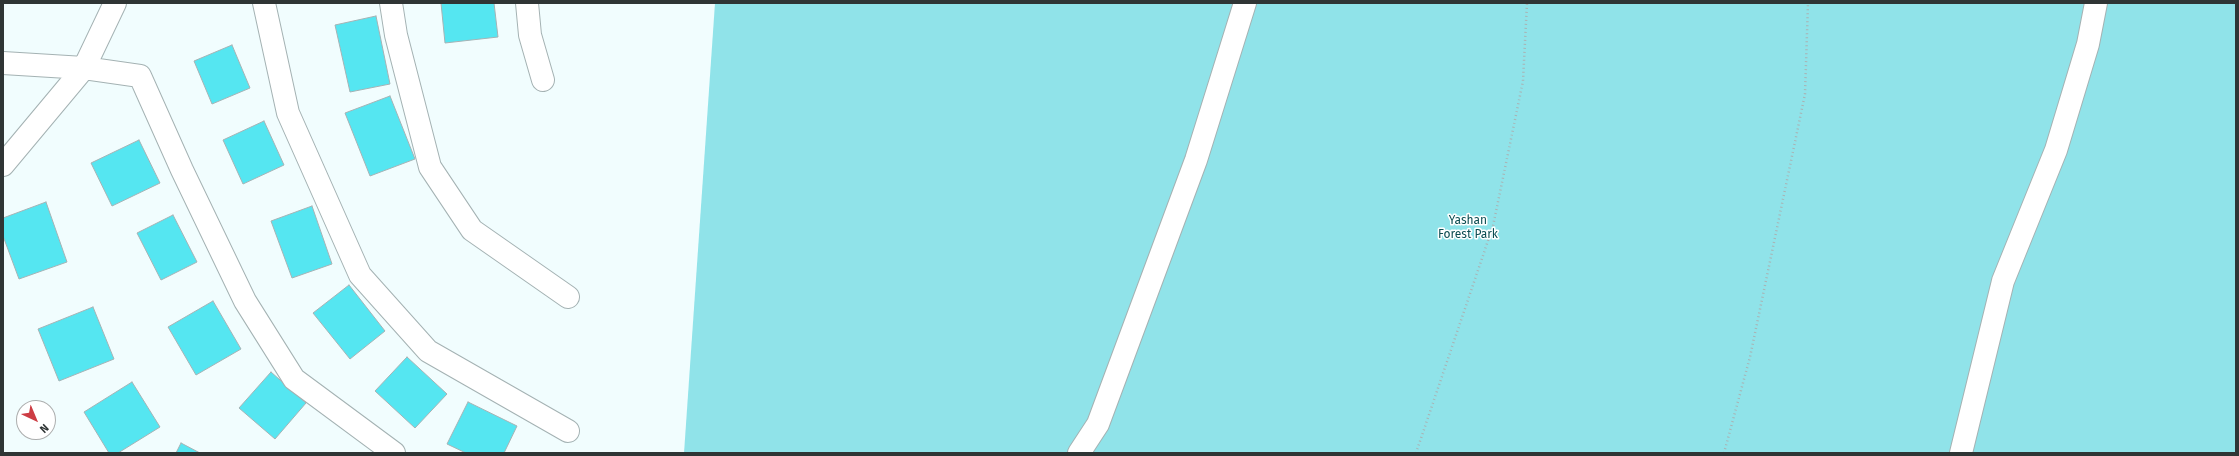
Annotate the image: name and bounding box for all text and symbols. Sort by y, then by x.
park label: Yashan Forest Park [1438,214,1498,242]
north arrow [16,400,56,440]
text: N [37,421,51,435]

